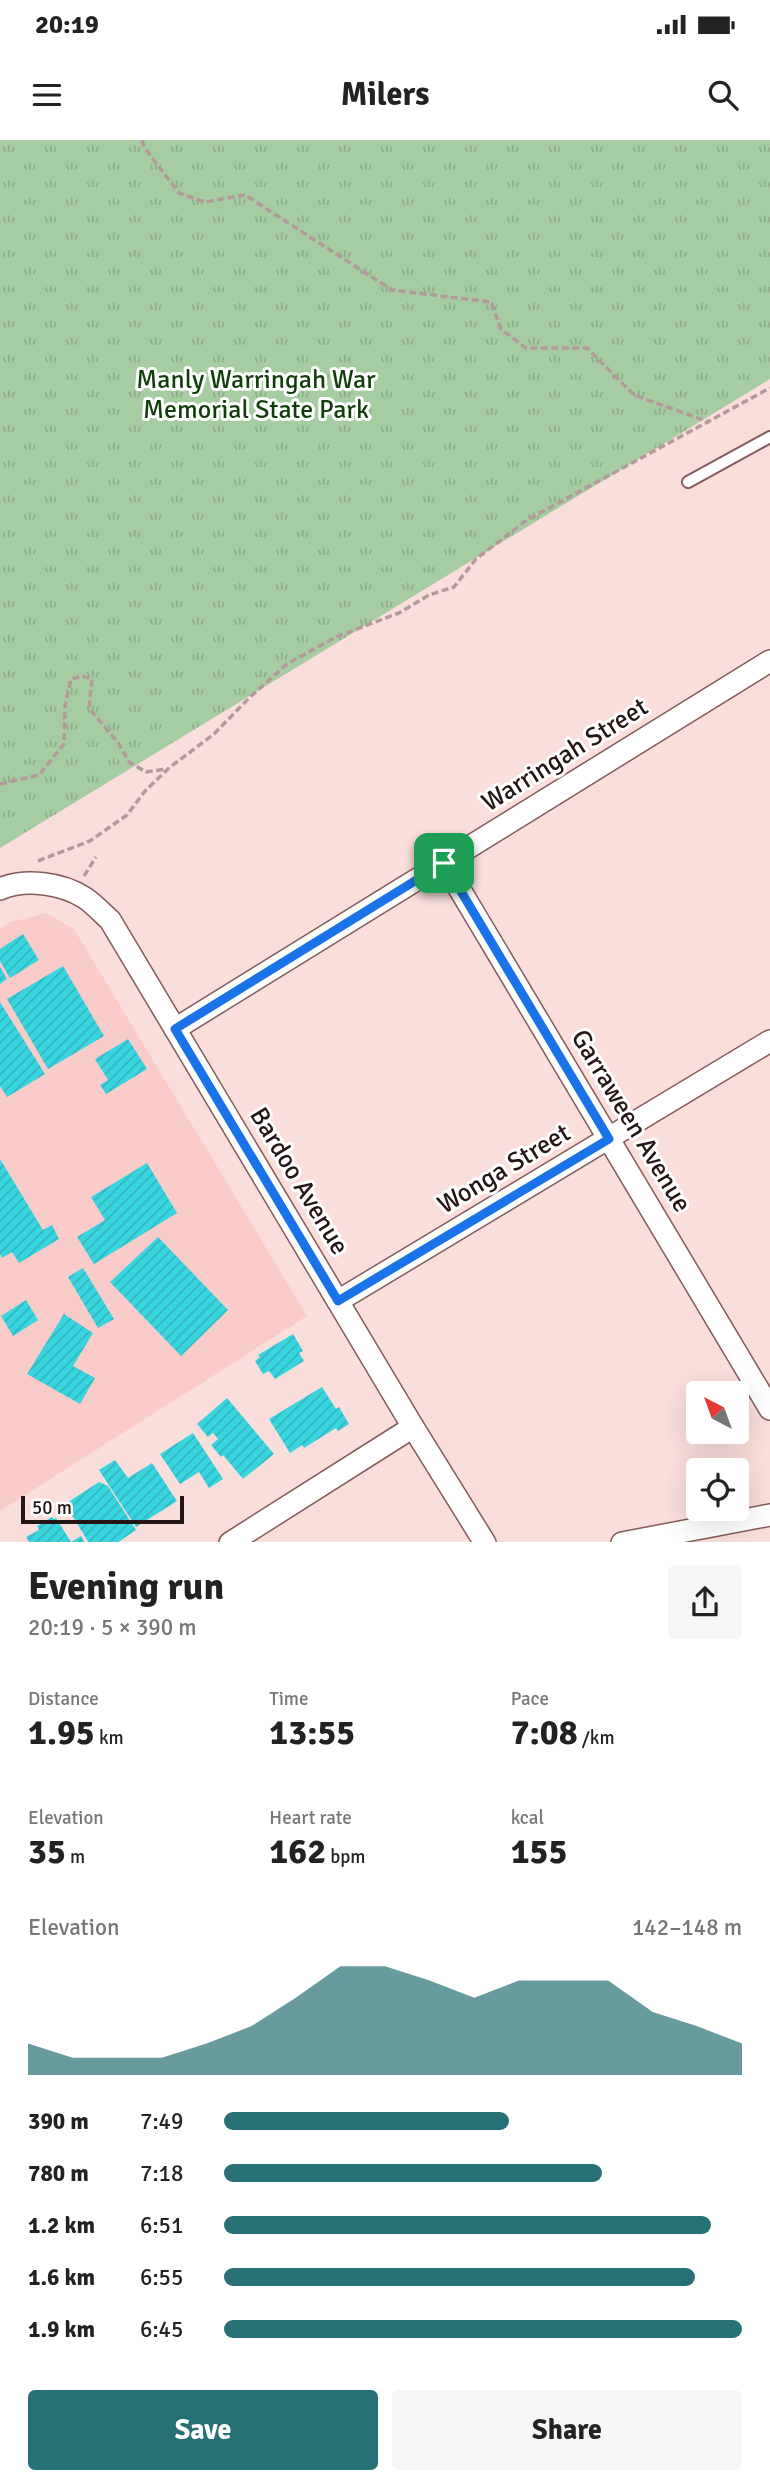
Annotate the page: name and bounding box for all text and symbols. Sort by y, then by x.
text: 20:19 [35,9,99,41]
text: Milers [341,75,429,114]
icon: menu [28,76,66,114]
icon: search [704,76,742,114]
park label: Manly Warringah War Memorial State Park [136,364,376,426]
street label: Warringah Street [476,691,654,819]
pin [414,833,474,893]
icon: arrive [425,844,463,882]
street label: Garraween Avenue [564,1024,698,1218]
street label: Bardoo Avenue [243,1102,355,1260]
street label: Wonga Street [432,1117,576,1221]
north arrow [686,1381,749,1444]
map controls [686,1381,749,1521]
button: locate [686,1458,749,1521]
scale bar [21,1493,184,1525]
text: 50 m [32,1496,72,1520]
text: Evening run [28,1563,224,1610]
button: share [668,1565,742,1639]
text: 20:19 · 5 × 390 m [28,1613,197,1642]
text: Distance [28,1687,99,1711]
text: Time [269,1687,308,1711]
text: Pace [511,1687,549,1711]
text: 1.95 [28,1711,95,1754]
text: 13:55 [269,1711,355,1754]
text: 7:08 [511,1711,578,1754]
text: km [95,1726,124,1750]
text: /km [578,1726,615,1750]
text: Elevation [28,1806,104,1830]
text: Heart rate [269,1806,352,1830]
text: kcal [511,1806,544,1830]
text: 35 [28,1830,66,1873]
text: 162 [269,1830,326,1873]
text: 155 [511,1830,567,1873]
text: m [66,1845,85,1869]
text: bpm [326,1845,365,1869]
text: Elevation [28,1913,120,1942]
text: 142–148 m [632,1913,742,1942]
text: 390 m [28,2107,89,2136]
text: 7:49 [140,2107,183,2136]
text: 780 m [28,2159,89,2188]
text: 7:18 [140,2159,183,2188]
text: 1.2 km [28,2211,95,2240]
text: 6:51 [140,2211,183,2240]
text: 1.6 km [28,2263,95,2292]
text: 6:55 [140,2263,183,2292]
text: 1.9 km [28,2315,95,2344]
text: 6:45 [140,2315,183,2344]
button: Save [28,2390,378,2470]
button: Share [392,2390,742,2470]

